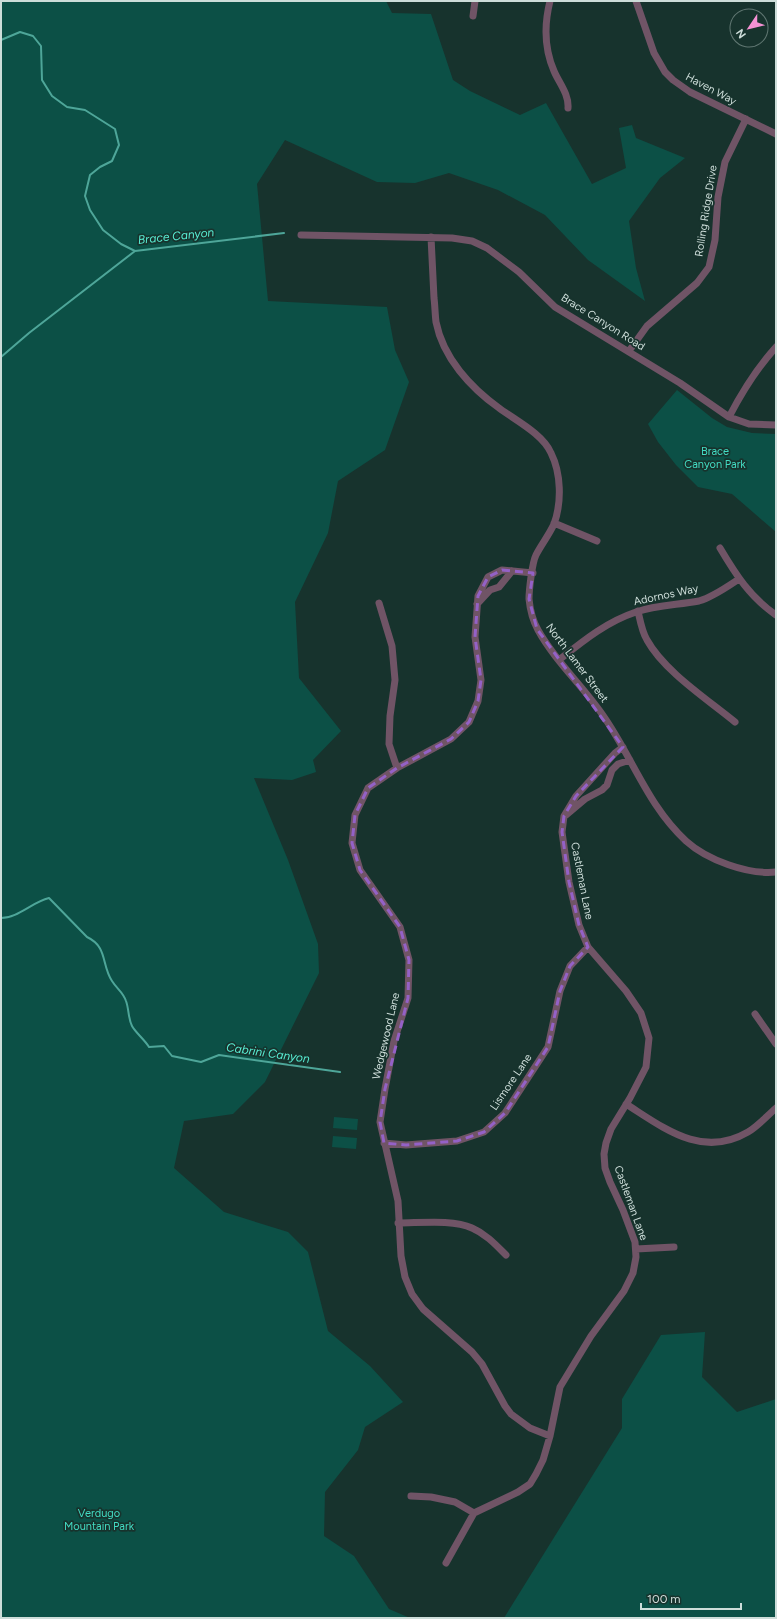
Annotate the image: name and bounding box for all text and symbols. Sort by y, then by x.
north arrow [729,8,769,48]
text: N [733,26,749,41]
street label: Haven Way [683,70,739,108]
street label: Rolling Ridge Drive [692,164,720,258]
water label: Brace Canyon [137,225,215,247]
street label: Brace Canyon Road [559,291,647,353]
park label: Brace Canyon Park [684,445,746,471]
street label: Adornos Way [633,582,700,608]
street label: North Lamer Street [543,621,611,705]
street label: Castleman Lane [568,841,596,921]
street label: Wedgewood Lane [370,991,402,1081]
water label: Cabrini Canyon [225,1040,311,1066]
street label: Lismore Lane [487,1051,535,1113]
street label: Castleman Lane [611,1164,651,1242]
park label: Verdugo Mountain Park [64,1507,135,1533]
scale bar [641,1585,741,1611]
text: 100 m [647,1592,681,1606]

